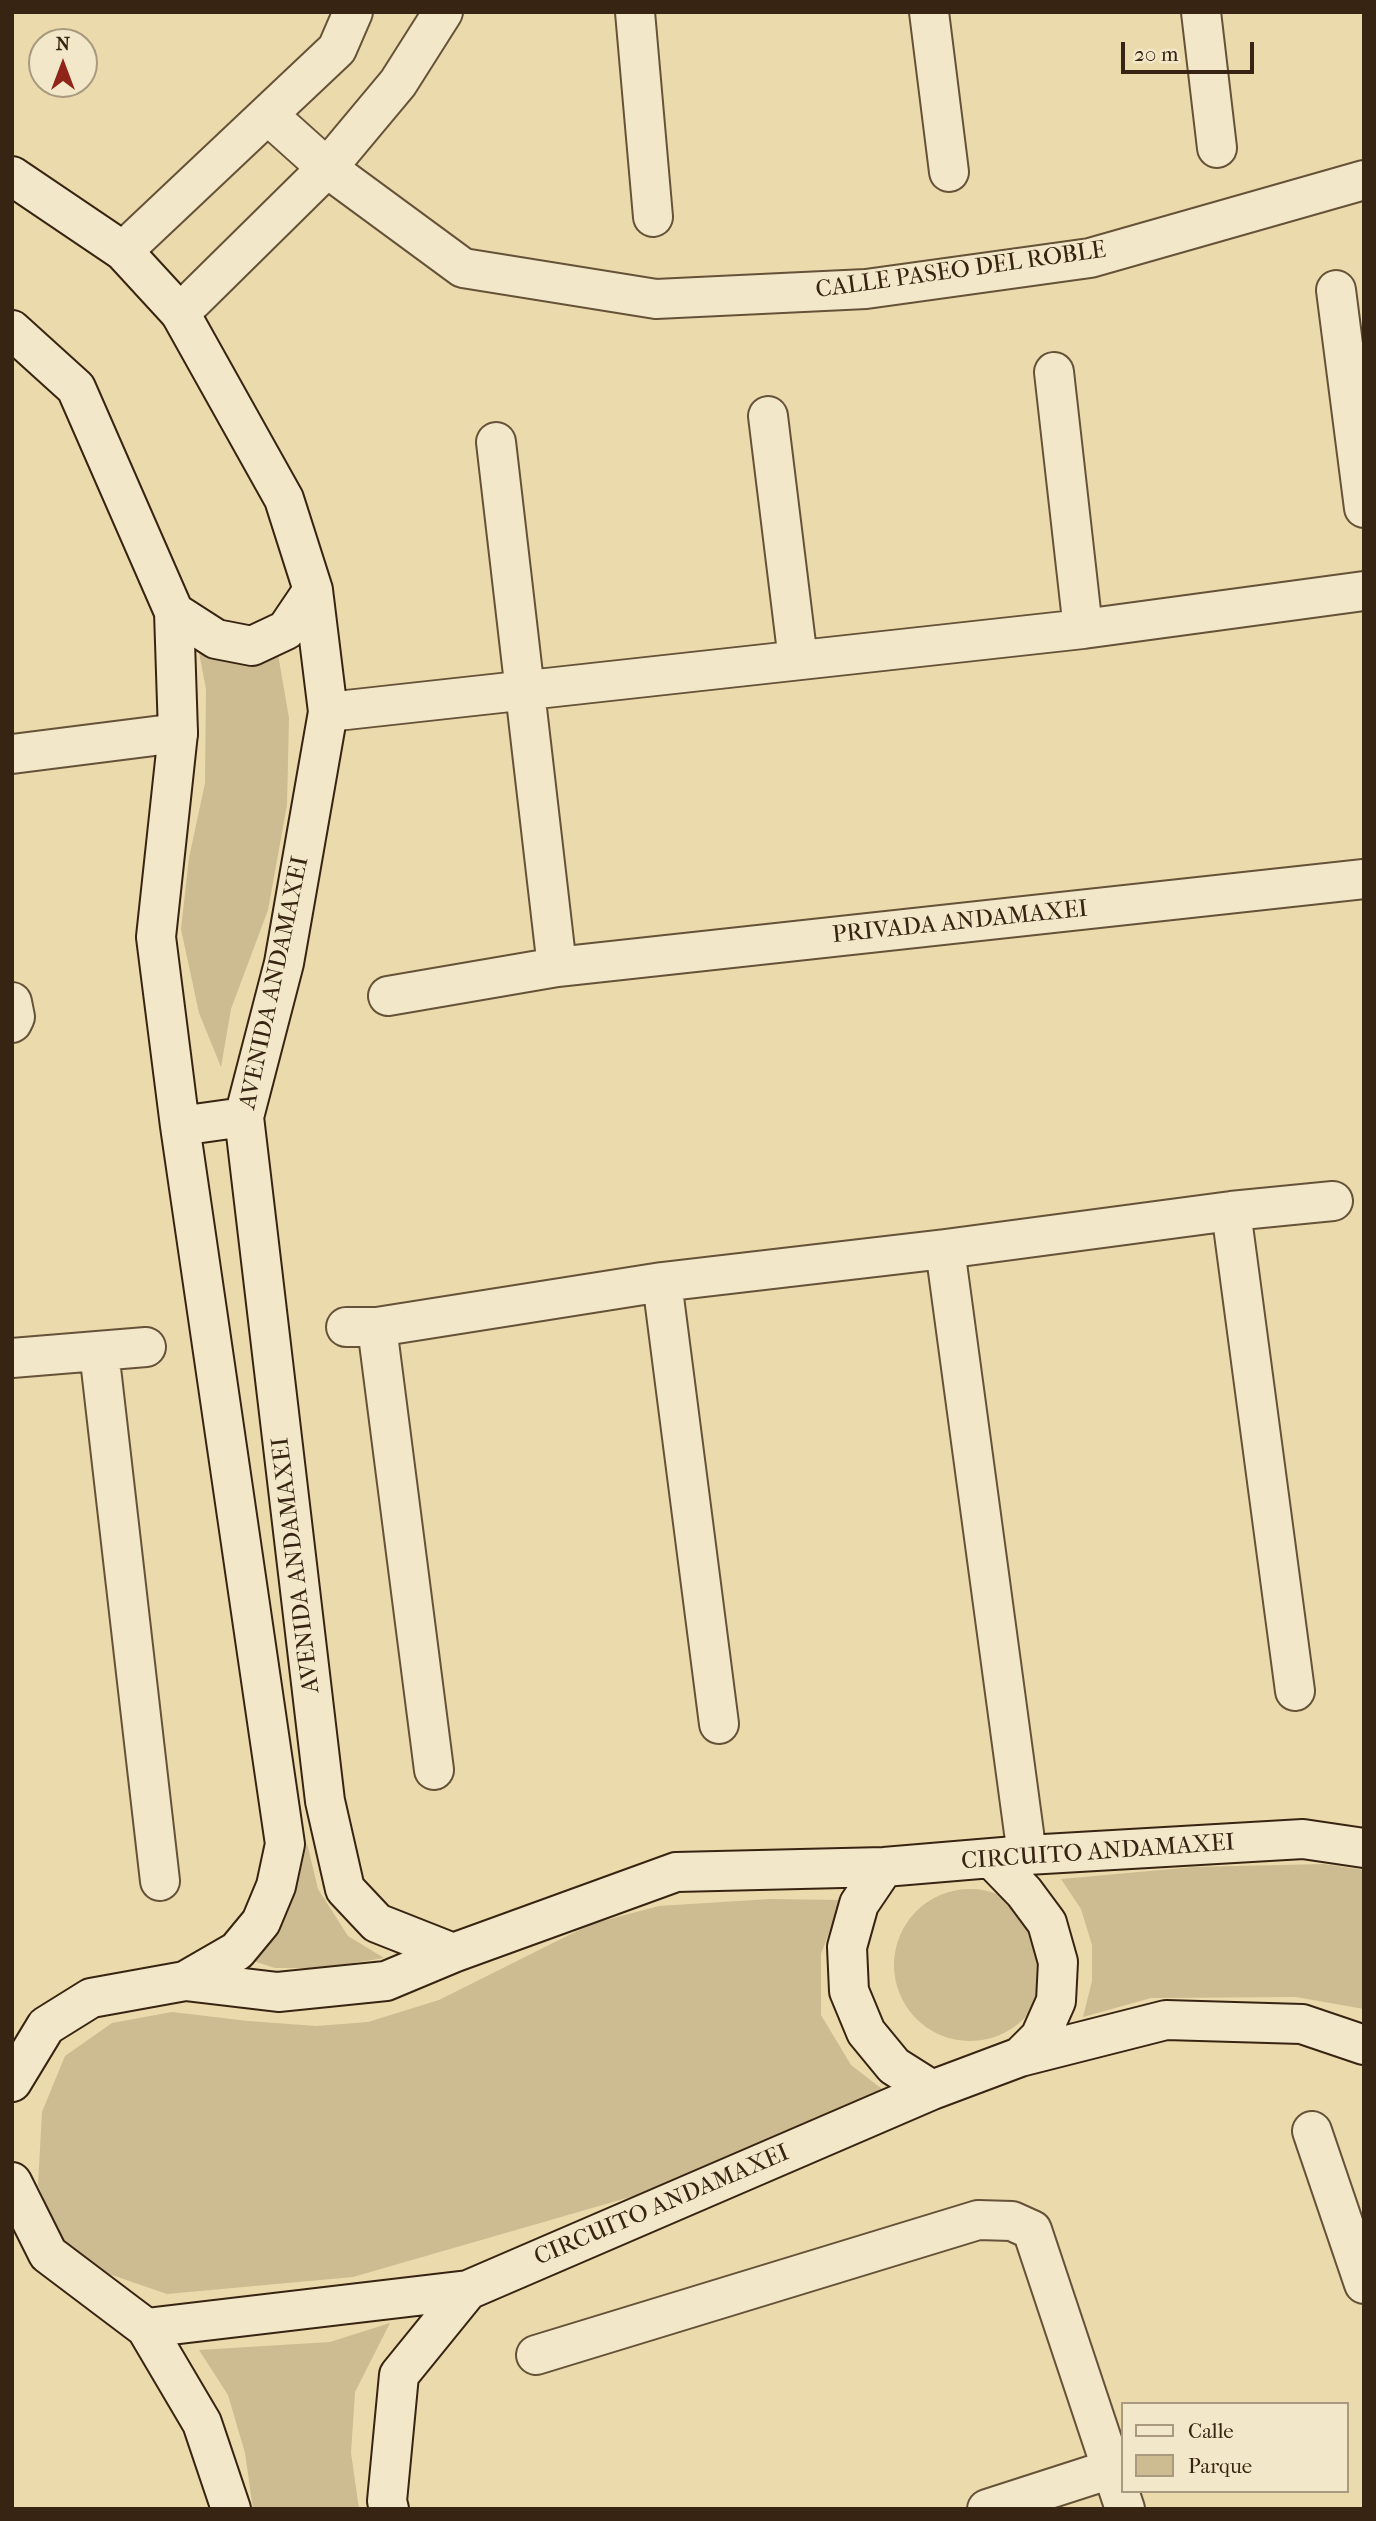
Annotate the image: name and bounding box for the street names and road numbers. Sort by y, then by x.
street label: CALLE PASEO DEL ROBLE [814,236,1108,306]
street label: AVENIDA ANDAMAXEI [234,854,316,1112]
street label: PRIVADA ANDAMAXEI [831,895,1089,951]
street label: AVENIDA ANDAMAXEI [267,1435,327,1695]
street label: CIRCUITO ANDAMAXEI [960,1829,1236,1877]
street label: CIRCUITO ANDAMAXEI [530,2139,794,2273]

